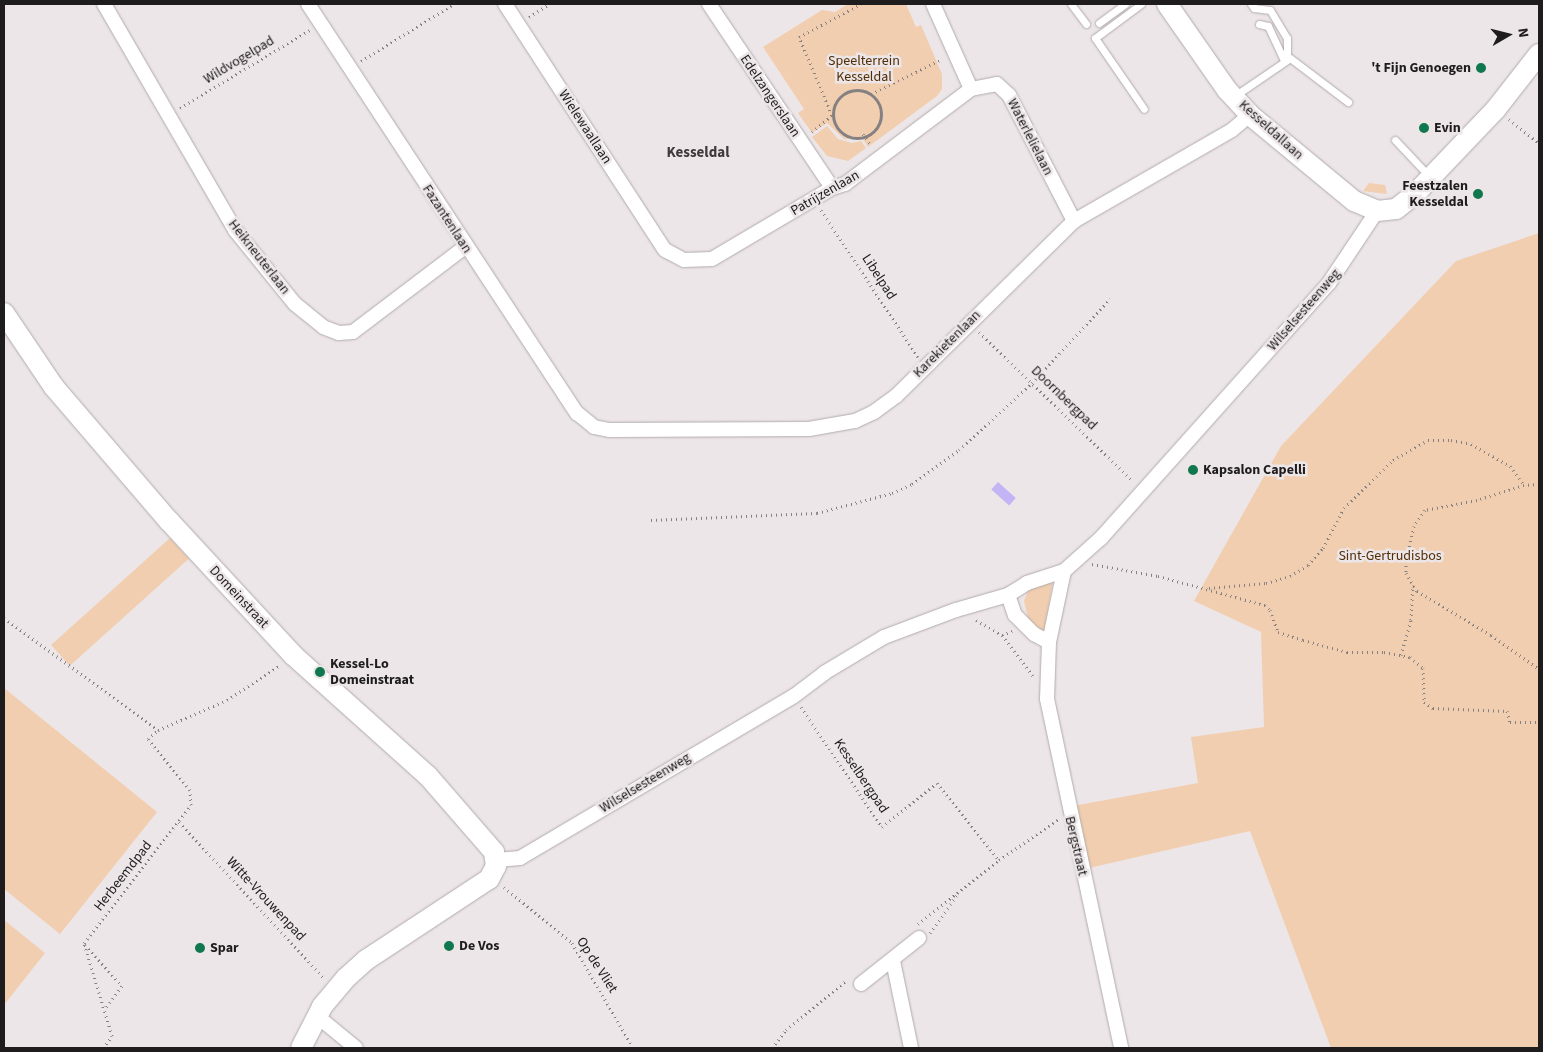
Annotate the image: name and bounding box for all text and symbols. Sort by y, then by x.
north arrow [1483,10,1533,60]
text: N [1512,27,1533,39]
street label: Wildvogelpad [201,32,277,88]
street label: Edelzangerslaan [736,52,804,140]
park label: Speelterrein Kesseldal [828,53,900,85]
place label: 't Fijn Genoegen [1371,60,1471,76]
marker: 't Fijn Genoegen [1475,62,1487,74]
street label: Wielewaallaan [555,87,615,167]
street label: Waterlelielaan [1003,96,1057,178]
street label: Kesseldallaan [1235,97,1307,163]
place label: Evin [1434,120,1461,136]
marker: Evin [1418,122,1430,134]
district label: Kesseldal [667,144,729,162]
street label: Patrijzenlaan [788,167,862,219]
place label: Feestzalen Kesseldal [1402,178,1468,210]
street label: Fazantenlaan [419,182,475,256]
marker: Feestzalen Kesseldal [1472,188,1484,200]
street label: Heikneuterlaan [225,216,293,298]
street label: Libelpad [858,251,900,303]
street label: Wilselsesteenweg [1264,266,1344,354]
street label: Karekietenlaan [910,307,984,381]
street label: Doornbergpad [1028,362,1100,434]
place label: Kapsalon Capelli [1203,462,1306,478]
marker: Kapsalon Capelli [1187,464,1199,476]
park label: Sint-Gertrudisbos [1338,548,1442,564]
street label: Domeinstraat [206,562,272,632]
place label: Kessel-Lo Domeinstraat [330,656,414,689]
marker: Kessel-Lo Domeinstraat [314,666,326,678]
street label: Kesselbergpad [830,736,892,816]
street label: Wilselsesteenweg [597,749,693,817]
street label: Bergstraat [1061,815,1091,877]
street label: Herbeemdpad [90,838,156,914]
street label: Witte-Vrouwenpad [223,854,309,944]
street label: Op de Vliet [573,934,621,996]
place label: De Vos [459,938,499,954]
place label: Spar [210,940,239,956]
marker: De Vos [443,940,455,952]
marker: Spar [194,942,206,954]

